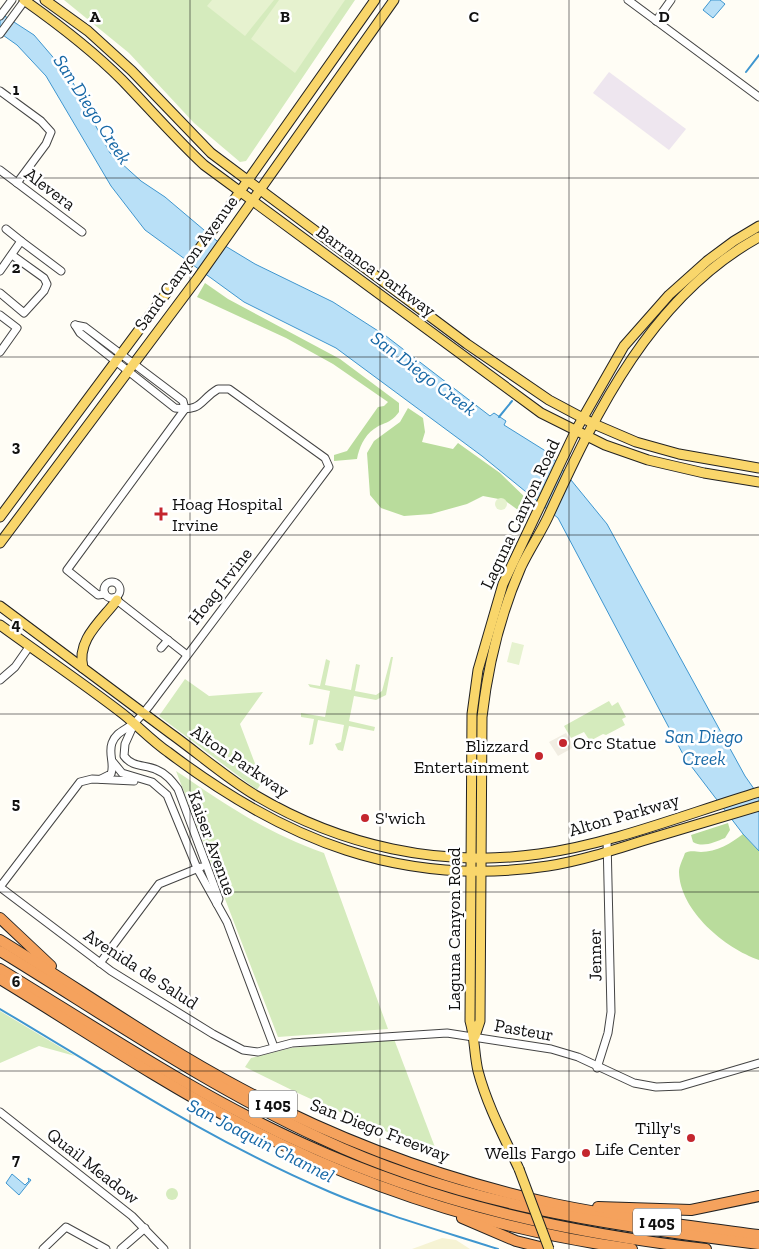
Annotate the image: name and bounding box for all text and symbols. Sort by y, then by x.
text: A [90,7,101,26]
text: B [280,7,290,26]
text: C [469,7,479,26]
text: D [658,7,670,26]
water label: San Diego Creek [49,50,137,168]
text: 1 [13,80,20,99]
street label: Alevera [20,163,80,215]
street label: Sand Canyon Avenue [130,191,242,335]
street label: Barranca Parkway [312,220,440,322]
text: 2 [12,258,21,277]
water label: San Diego Creek [366,326,481,421]
street label: Laguna Canyon Road [476,435,564,593]
text: 3 [12,437,21,456]
place label: Hoag Hospital Irvine [172,493,283,536]
marker: Hoag Hospital Irvine [154,507,168,521]
street label: Hoag Irvine [183,543,257,629]
text: 4 [11,615,21,634]
street label: Alton Parkway [187,720,294,802]
water label: San Diego Creek [665,725,743,770]
place label: Orc Statue [573,732,656,754]
place label: Blizzard Entertainment [414,735,529,778]
marker: Orc Statue [557,737,569,749]
marker: Blizzard Entertainment [533,750,545,762]
street label: Kaiser Avenue [183,788,241,898]
street label: Alton Parkway [566,789,682,841]
text: 5 [12,794,20,813]
place label: S'wich [375,807,425,829]
marker: S'wich [359,812,371,824]
street label: Laguna Canyon Road [443,847,465,1011]
street label: Avenida de Salud [80,924,202,1014]
street label: Jenner [584,928,606,982]
text: 6 [12,972,21,991]
street label: Pasteur [493,1014,555,1046]
road number: I 405 [249,1090,297,1118]
water label: San Joaquin Channel [183,1093,338,1187]
street label: San Diego Freeway [307,1093,454,1167]
place label: Tilly's Life Center [595,1117,681,1160]
street label: Quail Meadow [42,1123,144,1209]
marker: Tilly's Life Center [685,1132,697,1144]
place label: Wells Fargo [485,1142,576,1164]
marker: Wells Fargo [580,1147,592,1159]
text: 7 [12,1150,20,1169]
road number: I 405 [633,1208,681,1236]

